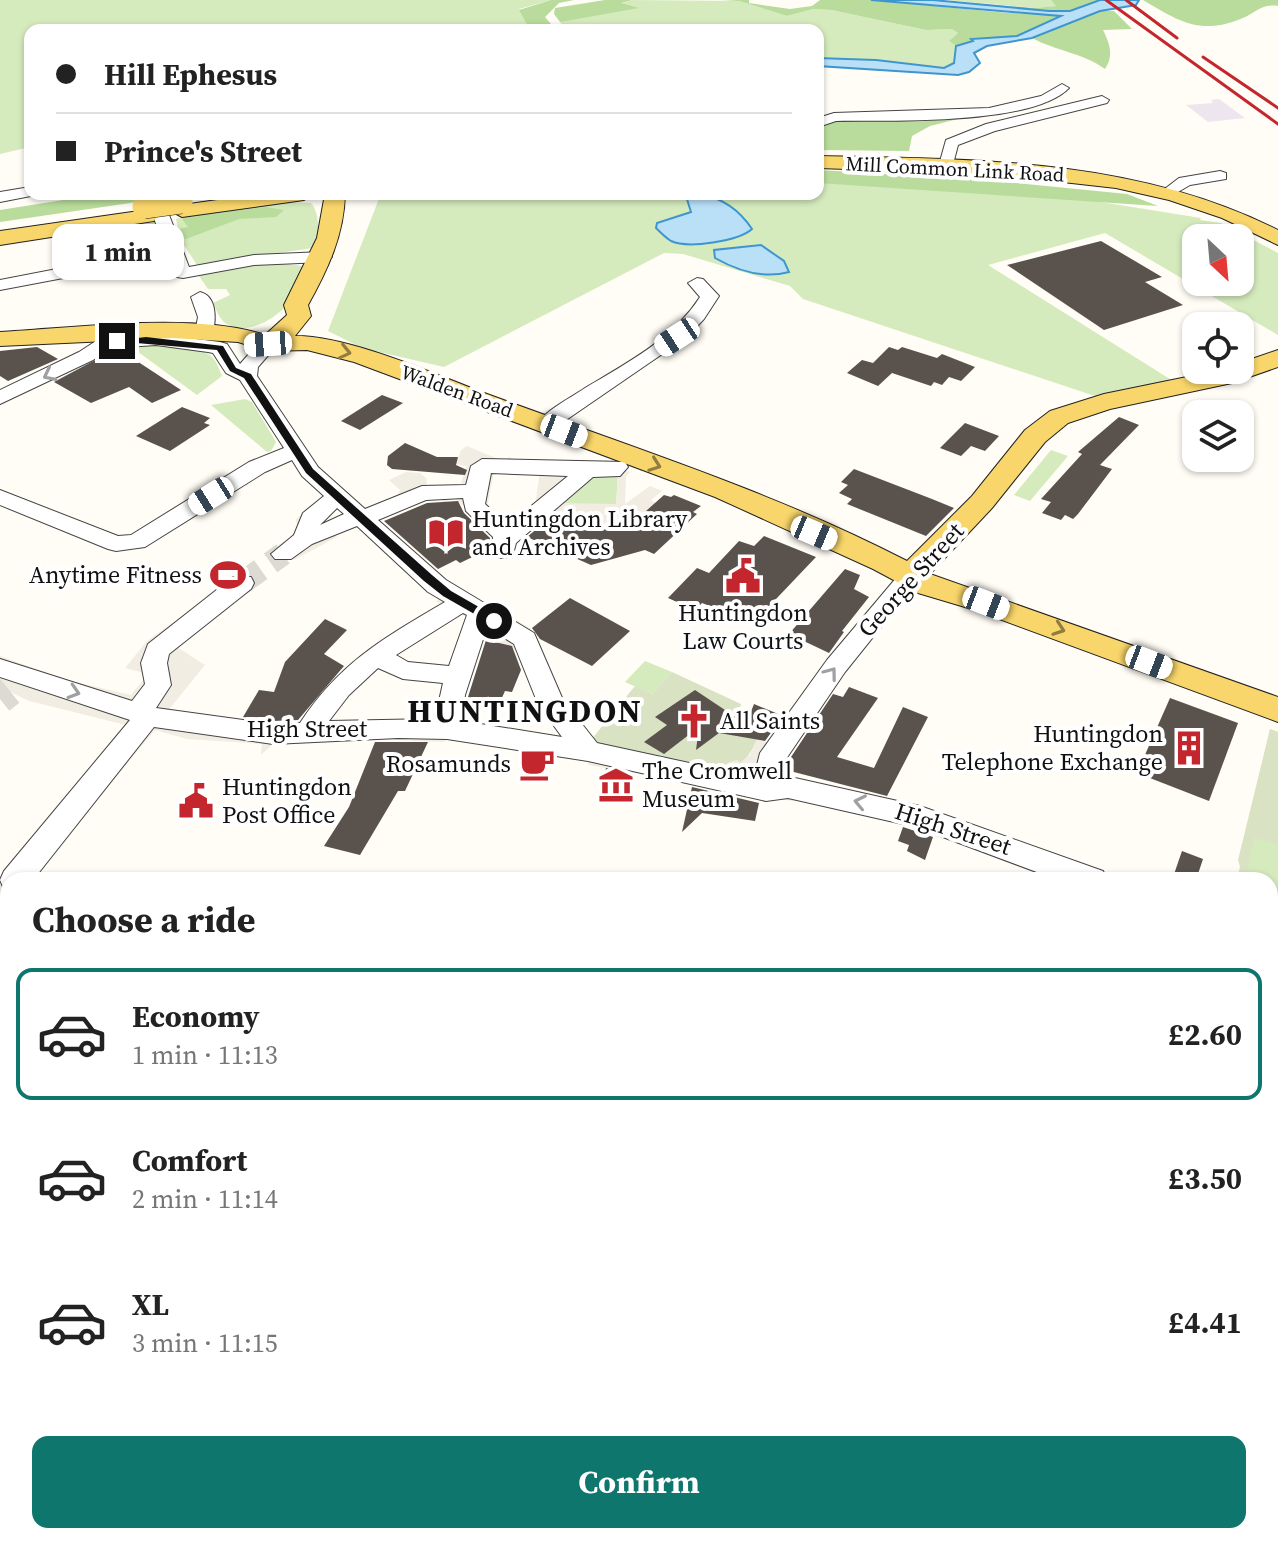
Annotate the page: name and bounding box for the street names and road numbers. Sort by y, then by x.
street label: Mill Common Link Road [845,149,1066,189]
street label: Walden Road [397,358,518,424]
street label: George Street [850,515,971,644]
street label: High Street [247,712,367,745]
street label: High Street [891,794,1016,863]

